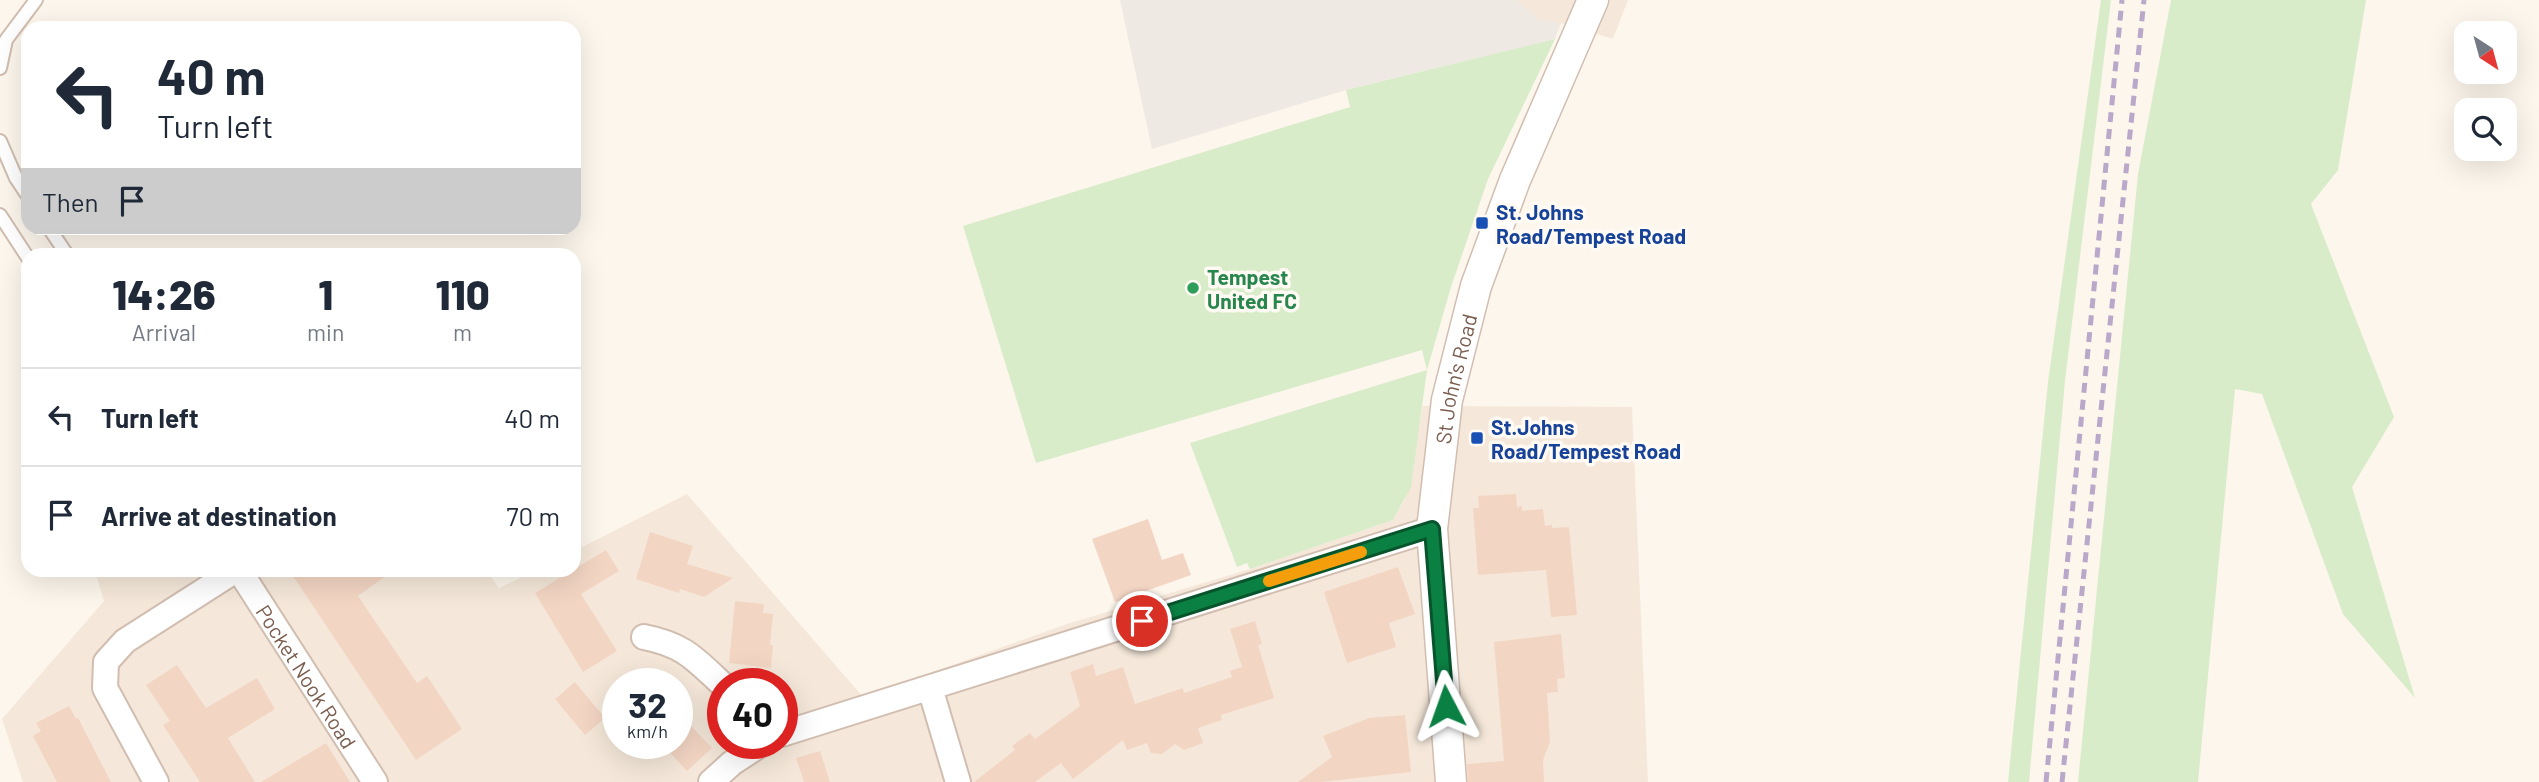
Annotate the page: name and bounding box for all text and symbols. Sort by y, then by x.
north arrow [2454,21,2516,84]
map controls [2454,21,2517,161]
text: 40 m [157,46,265,105]
icon: left [42,49,133,140]
button: search [2454,98,2517,161]
text: Turn left [157,106,274,144]
icon: arrive [113,182,151,220]
text: Then [42,186,99,217]
place label: St. Johns Road/Tempest Road [1496,199,1686,248]
marker: St. Johns Road/Tempest Road [1474,215,1490,231]
place label: Tempest United FC [1207,264,1297,313]
text: 14:26 [112,268,216,318]
text: 1 [318,268,333,318]
text: 110 [436,268,490,318]
marker: Tempest United FC [1185,280,1201,296]
street label: St John's Road [1430,311,1481,445]
text: Arrival [132,318,196,346]
text: min [307,318,344,346]
text: m [453,318,472,346]
icon: left [42,398,80,436]
text: Turn left [101,402,199,433]
text: 40 m [504,402,560,433]
place label: St.Johns Road/Tempest Road [1491,414,1681,463]
marker: St.Johns Road/Tempest Road [1469,430,1485,446]
icon: arrive [42,496,80,534]
text: Arrive at destination [101,500,337,531]
text: 70 m [506,500,560,531]
pin [1112,591,1172,651]
street label: Pocket Nook Road [252,600,362,753]
icon: arrive [1123,602,1161,640]
speed limit sign: 40 [707,668,798,759]
position arrow [1409,669,1483,743]
text: 32 [628,683,667,725]
text: km/h [627,720,668,742]

